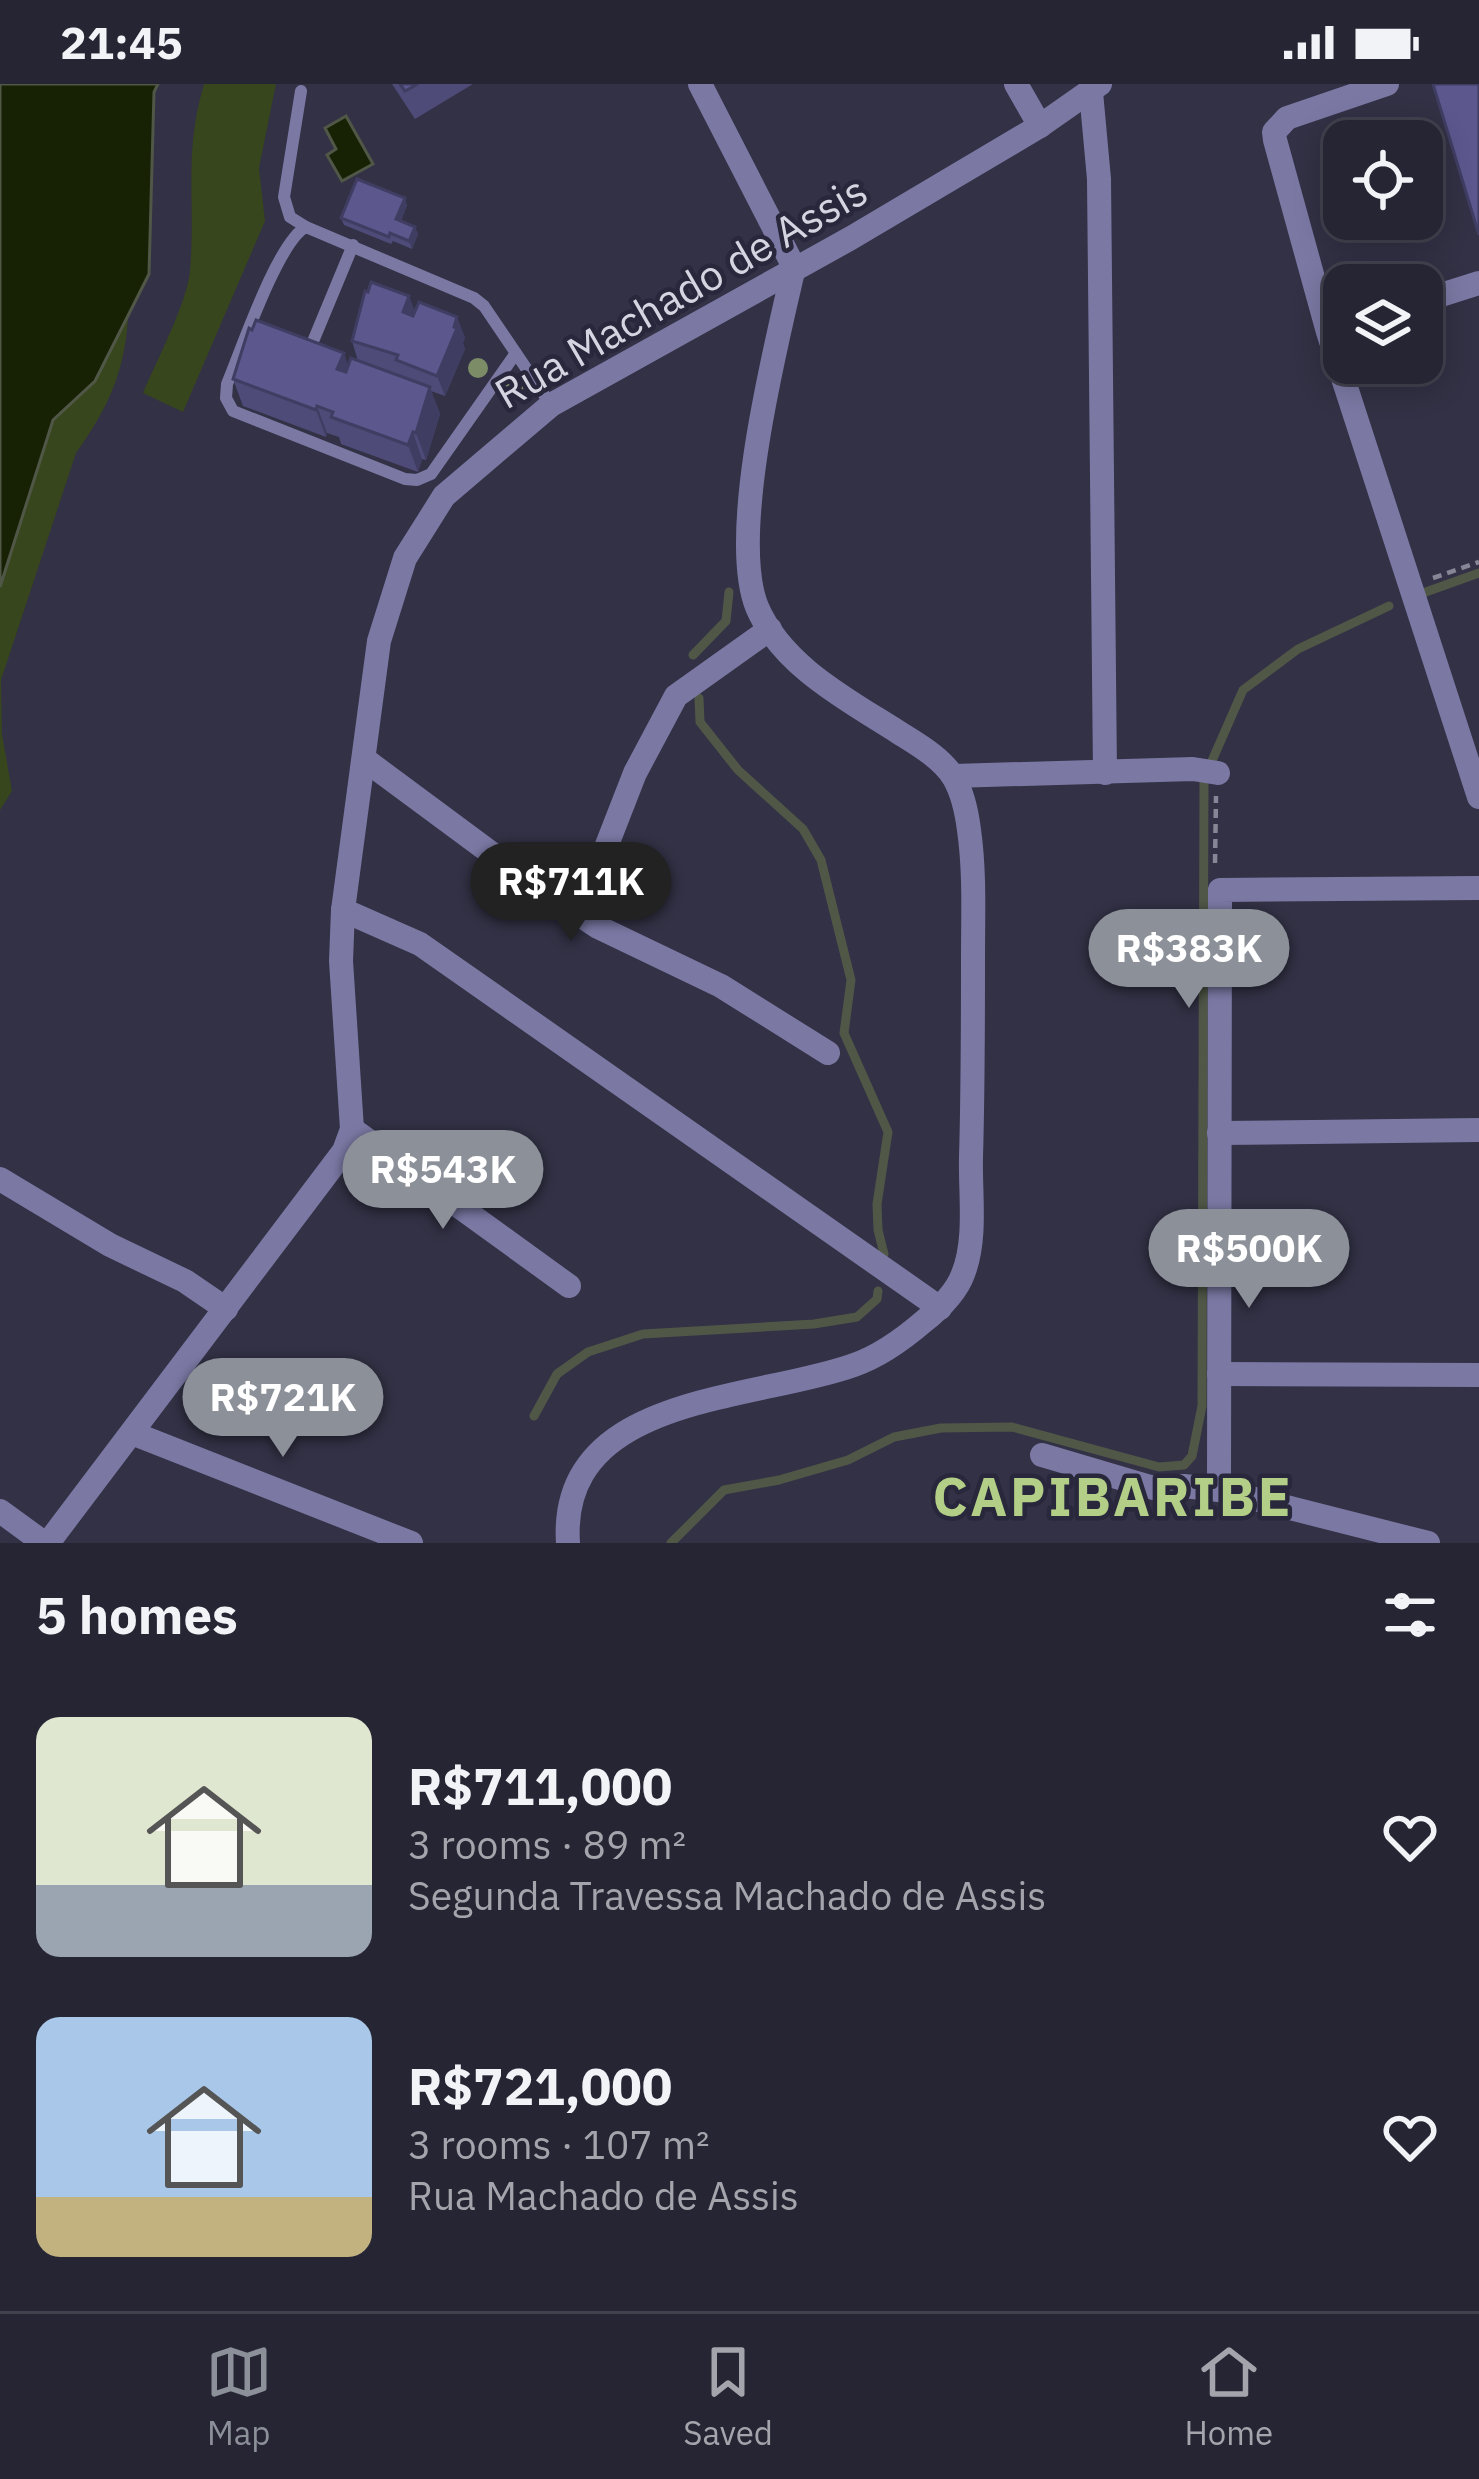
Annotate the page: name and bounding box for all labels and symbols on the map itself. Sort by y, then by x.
street label: Rua Machado de Assis [485,163,877,421]
pin: R$711K [473,842,669,944]
pin: R$383K [1091,909,1287,1011]
pin: R$543K [345,1130,541,1232]
pin: R$500K [1151,1209,1347,1311]
pin: R$721K [185,1358,381,1460]
district label: CAPIBARIBE [932,1461,1294,1531]

